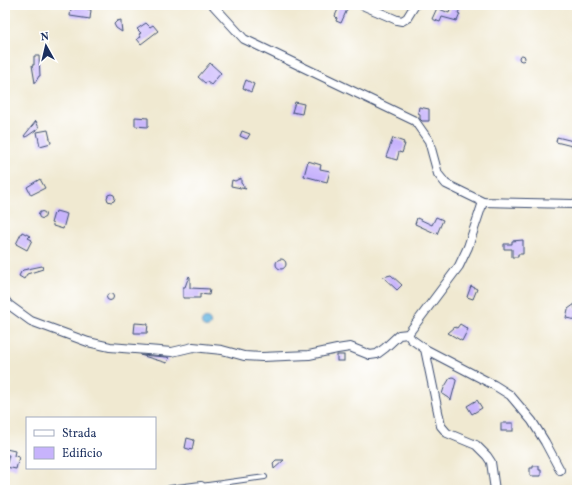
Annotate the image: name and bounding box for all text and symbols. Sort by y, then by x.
north arrow [26,26,66,66]
text: N [40,30,50,46]
legend [26,417,156,469]
text: Strada [62,426,97,442]
text: Edificio [62,446,102,462]

